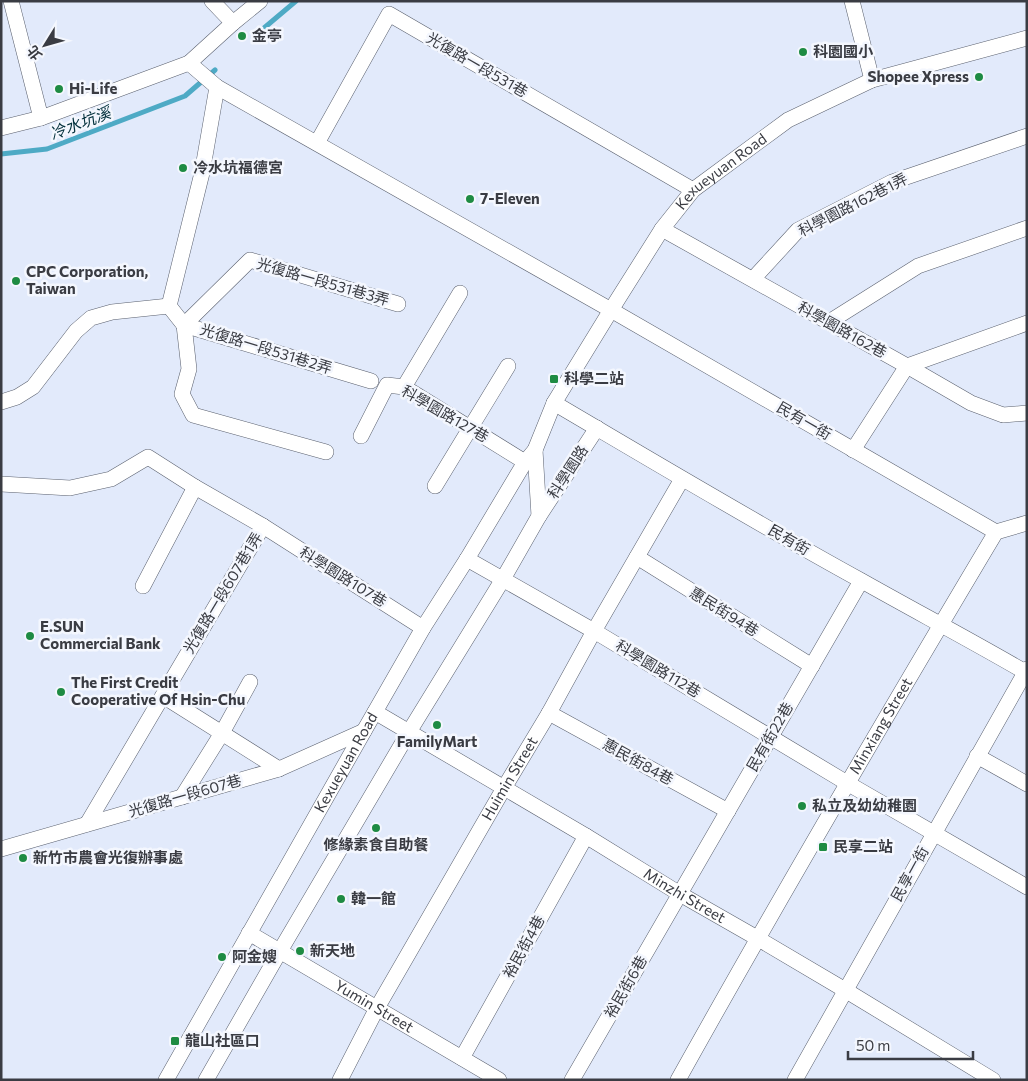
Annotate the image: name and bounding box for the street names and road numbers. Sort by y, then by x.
street label: 光復路一段531巷 [424,28,531,100]
street label: Kexueyuan Road [671,129,770,213]
street label: 科學園路162巷1弄 [795,169,910,239]
street label: 光復路一段531巷3弄 [255,253,392,309]
street label: 科學園路162巷 [795,297,890,361]
street label: 光復路一段531巷2弄 [198,319,334,377]
street label: 科學園路127巷 [399,381,492,445]
street label: 民有一街 [774,397,835,443]
street label: 科學園路 [543,441,591,502]
street label: 民有街 [766,520,813,558]
street label: 光復路一段607巷1弄 [179,529,265,656]
street label: 科學園路107巷 [297,542,390,610]
street label: 惠民街94巷 [687,583,762,639]
street label: 科學園路112巷 [613,636,704,701]
street label: Minxiang Street [845,674,915,777]
street label: 民有街22巷 [742,699,796,774]
street label: Kexueyuan Road [310,709,381,815]
street label: Huimin Street [477,733,541,823]
street label: 惠民街84巷 [600,734,677,788]
street label: 光復路一段607巷 [126,770,243,820]
street label: 民享一街 [887,843,932,904]
street label: Minzhi Street [641,864,729,926]
street label: 裕民街4巷 [499,912,548,981]
street label: 裕民街6巷 [600,952,650,1021]
street label: Yumin Street [332,976,417,1036]

